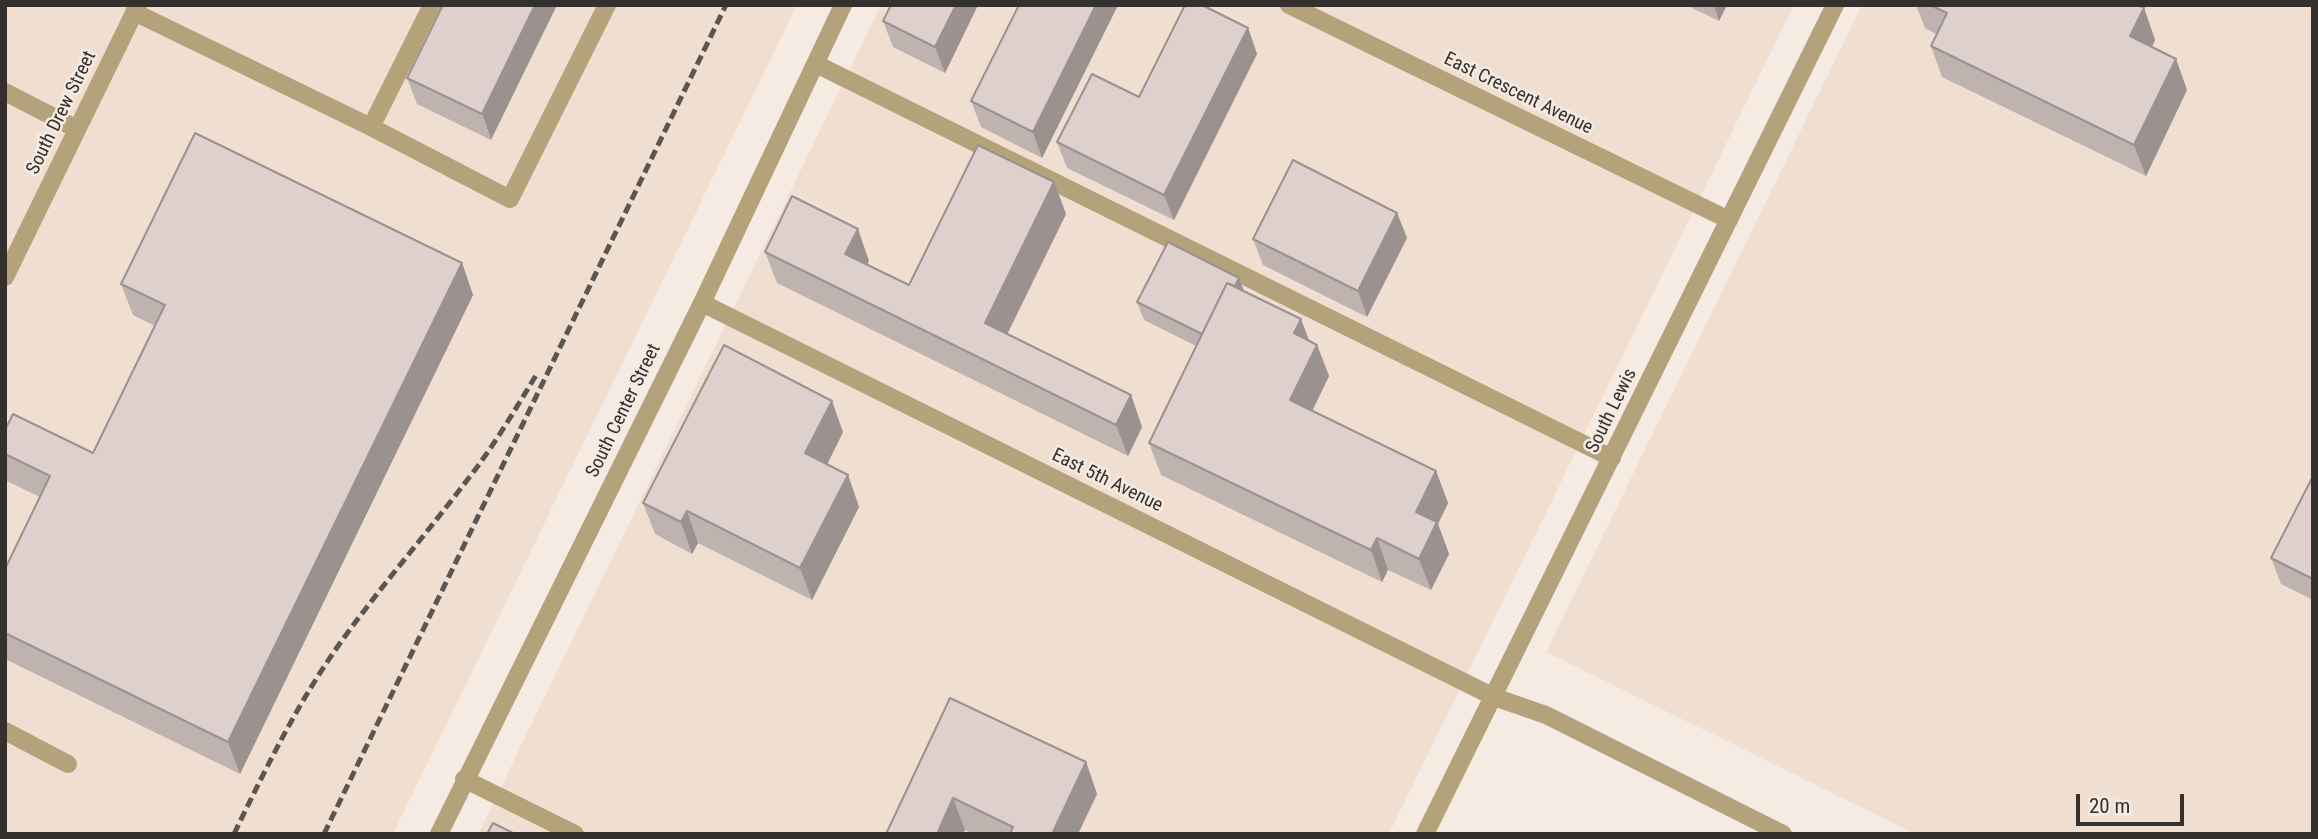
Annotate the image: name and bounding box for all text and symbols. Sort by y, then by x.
street label: South Drew Street [22,48,102,178]
street label: East Crescent Avenue [1440,48,1596,140]
street label: South Center Street [582,340,666,482]
street label: South Lewis [1582,365,1642,457]
street label: East 5th Avenue [1048,444,1166,518]
scale bar [2080,780,2188,824]
text: 20 m [2089,794,2130,818]

